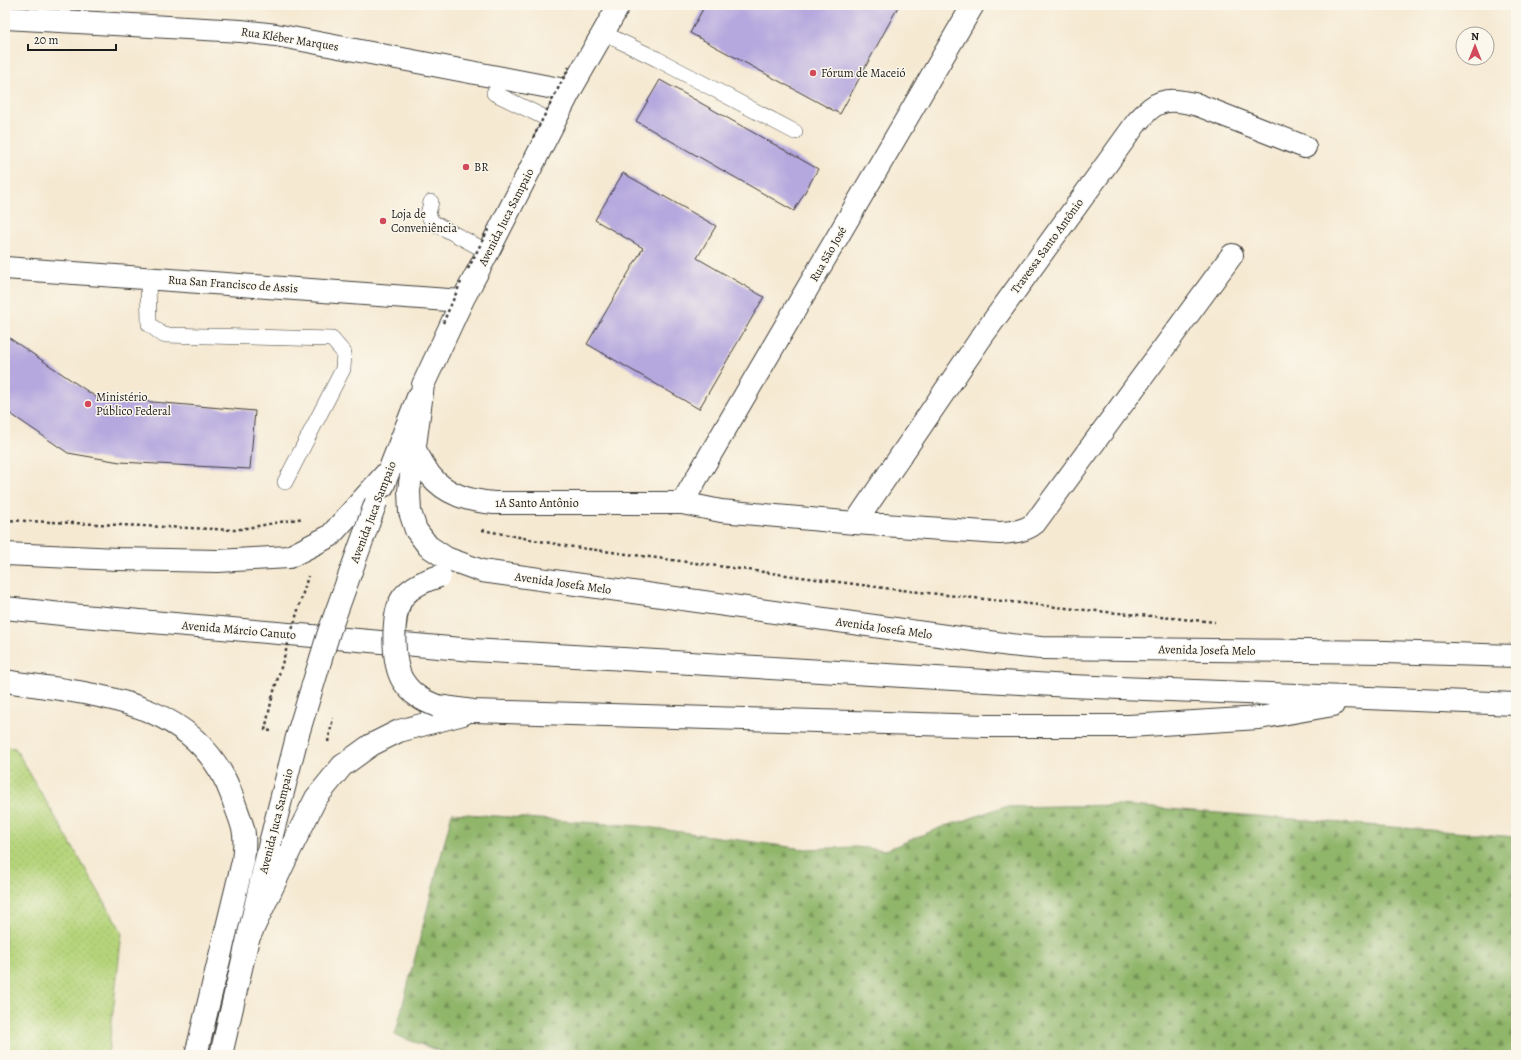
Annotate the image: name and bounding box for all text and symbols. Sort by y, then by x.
street label: Rua Kléber Marques [240,23,340,55]
scale bar [28,26,116,52]
north arrow [1455,26,1495,66]
text: N [1471,29,1479,44]
text: 20 m [34,32,58,48]
place label: Fórum de Maceió [821,65,906,81]
marker: Fórum de Maceió [808,68,818,78]
place label: BR [474,159,489,175]
marker: BR [461,162,471,172]
street label: Avenida Juca Sampaio [474,165,538,269]
street label: Travessa Santo Antônio [1007,195,1087,297]
place label: Loja de Conveniência [391,206,458,236]
marker: Loja de Conveniência [378,216,388,226]
street label: Rua São José [806,224,850,284]
street label: Rua San Francisco de Assis [167,271,299,297]
place label: Ministério Público Federal [96,389,171,419]
marker: Ministério Público Federal [83,399,93,409]
street label: Avenida Juca Sampaio [346,459,400,566]
street label: 1A Santo Antônio [495,495,579,511]
street label: Avenida Josefa Melo [513,568,612,598]
street label: Avenida Josefa Melo [834,613,933,643]
street label: Avenida Márcio Canuto [180,617,297,643]
street label: Avenida Josefa Melo [1157,641,1256,659]
street label: Avenida Juca Sampaio [255,767,297,876]

